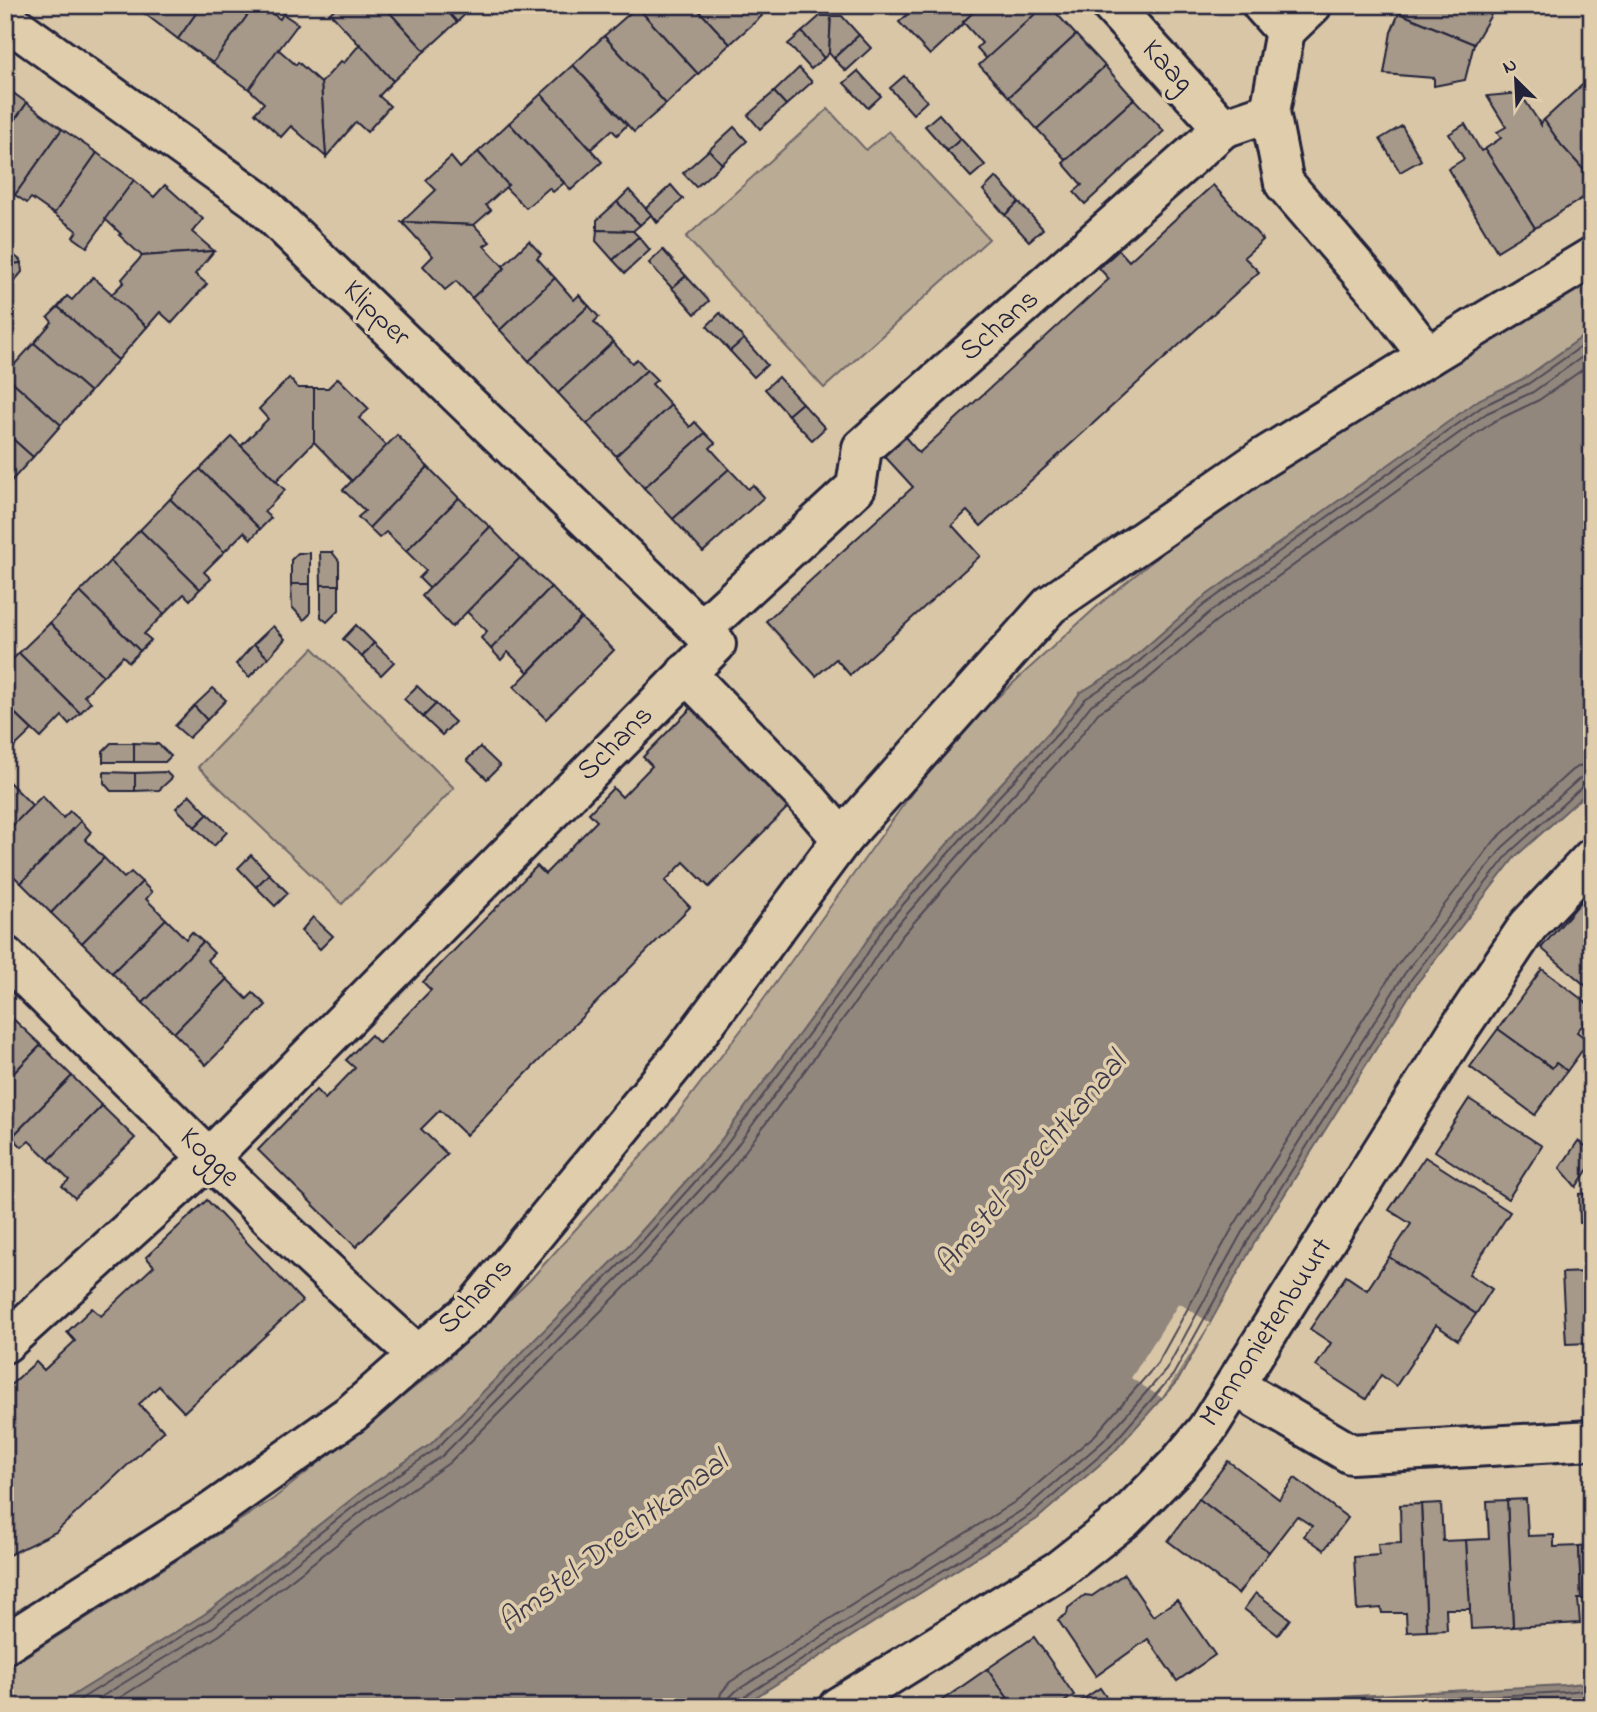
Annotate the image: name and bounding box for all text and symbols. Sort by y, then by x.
street label: Kaag [1130,30,1204,104]
north arrow [1482,46,1552,116]
text: N [1499,52,1522,82]
street label: Klipper [332,270,421,358]
street label: Schans [950,279,1050,373]
street label: Schans [568,696,664,792]
water label: Amstel-Drechtkanaal [925,1040,1142,1286]
street label: Kogge [168,1118,250,1199]
street label: Mennonietenbuurt [1189,1230,1345,1436]
street label: Schans [428,1248,524,1346]
water label: Amstel-Drechtkanaal [489,1438,742,1645]

